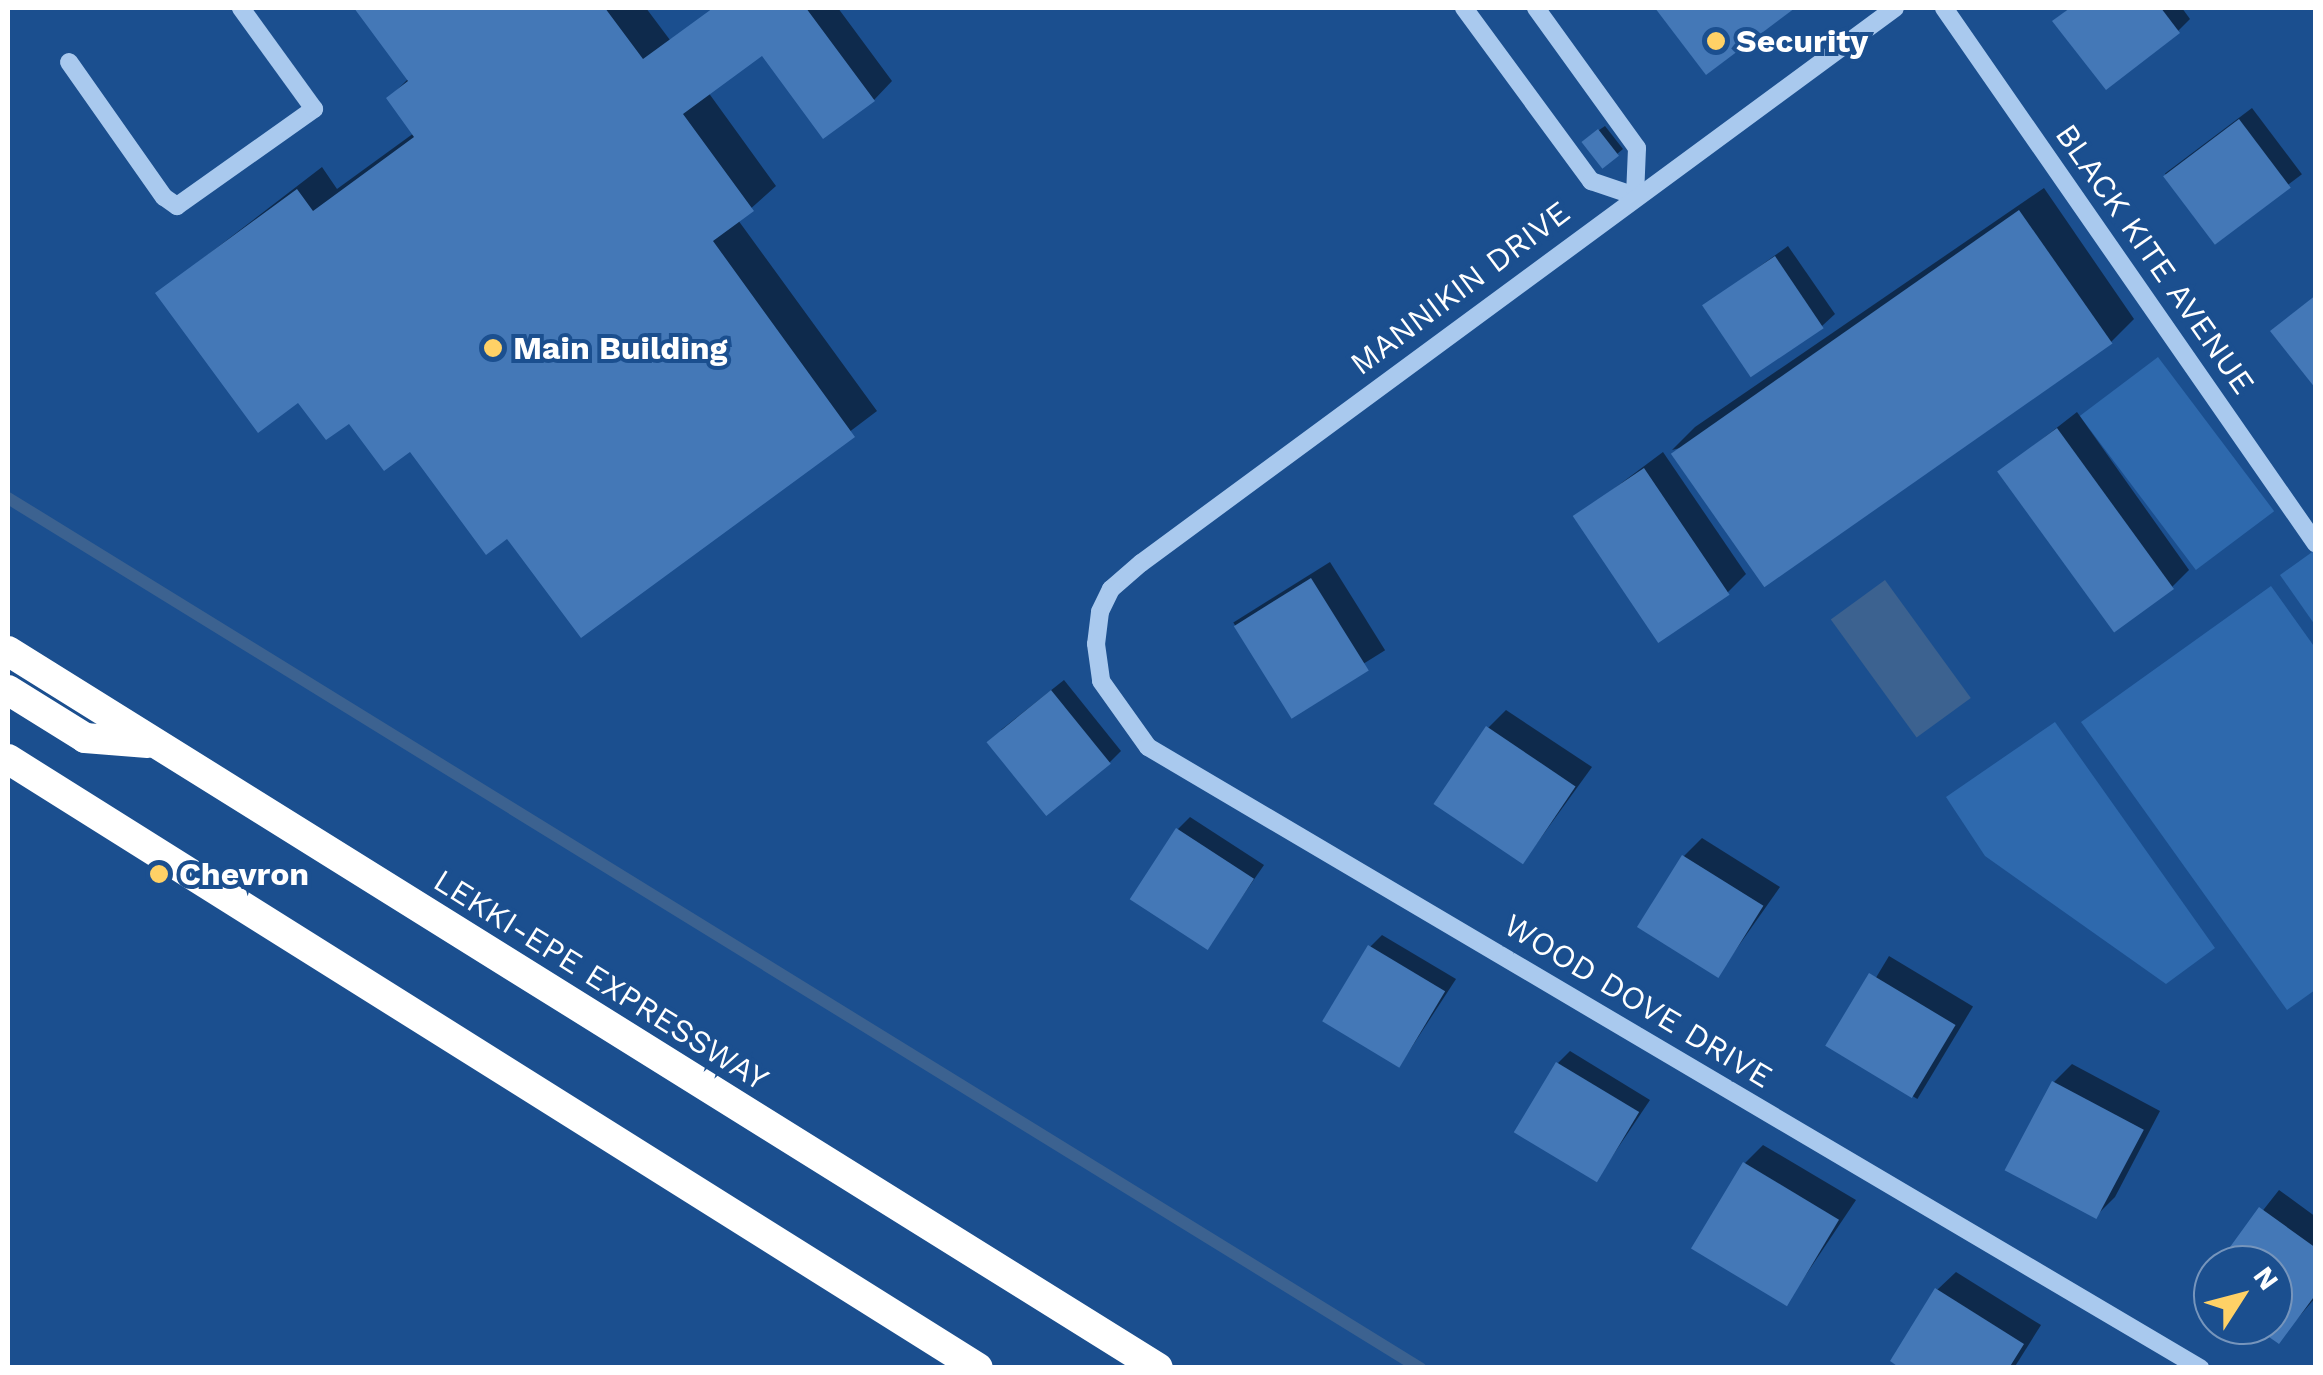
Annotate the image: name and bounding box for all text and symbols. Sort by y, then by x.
place label: Security [1736,22,1868,60]
marker: Security [1705,30,1727,52]
street label: BLACK KITE AVENUE [2047,116,2263,402]
street label: MANNIKIN DRIVE [1343,193,1577,383]
place label: Main Building [513,329,727,367]
marker: Main Building [482,337,504,359]
place label: Chevron [179,855,309,893]
street label: LEKKI-EPE EXPRESSWAY [427,861,775,1099]
marker: Chevron [148,863,170,885]
street label: WOOD DOVE DRIVE [1497,906,1779,1096]
north arrow [2193,1245,2293,1345]
text: N [2247,1260,2286,1296]

